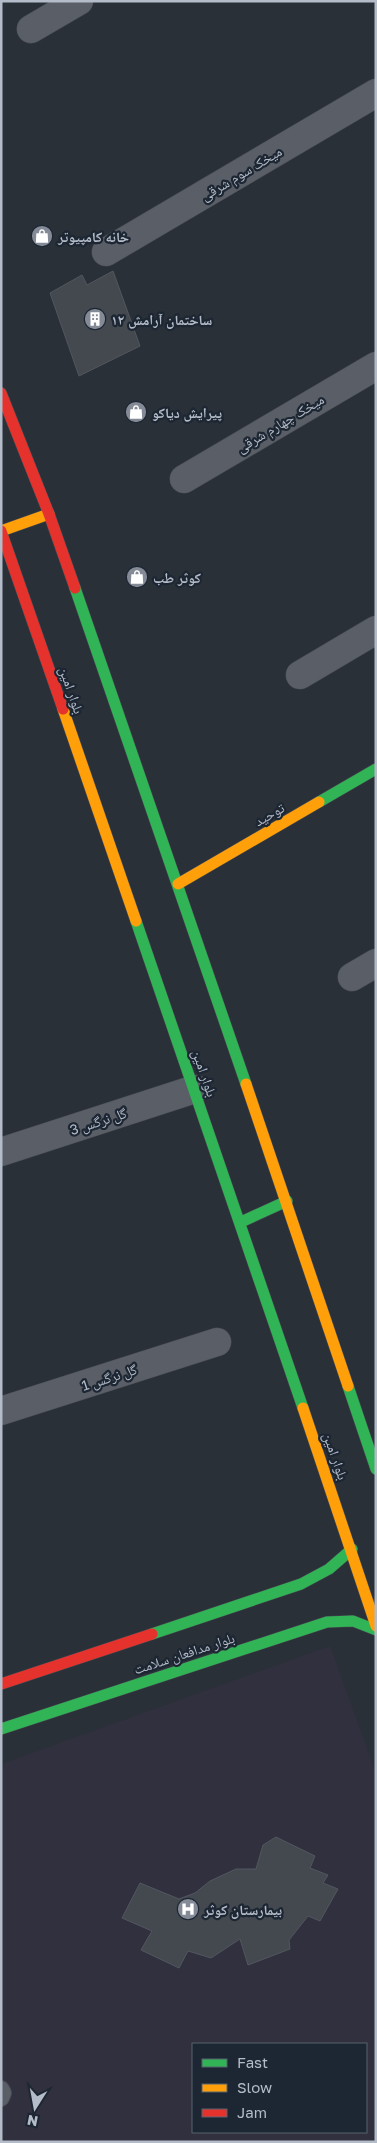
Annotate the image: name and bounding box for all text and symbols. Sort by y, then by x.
street label: میخک سوم شرقی [197,142,286,206]
shop icon: خانه کامپیوتر [30,224,54,248]
place label: خانه کامپیوتر [57,228,129,246]
building icon: ساختمان آرامش ۱۲ [83,307,107,331]
place label: ساختمان آرامش ۱۲ [111,311,212,329]
street label: میخک چهارم شرقی [233,390,328,457]
shop icon: پیرایش دیاکو [124,400,148,424]
place label: پیرایش دیاکو [152,404,222,422]
shop icon: کوثر طب [125,565,149,589]
place label: کوثر طب [153,569,201,586]
street label: بلوار امین [55,664,88,716]
street label: توحید [251,799,288,830]
street label: بلوار امین [188,1047,221,1099]
street label: گل نرگس 3 [67,1104,129,1139]
street label: گل نرگس 1 [79,1360,139,1395]
street label: بلوار امین [319,1430,352,1482]
street label: بلوار مدافعان سلامت [131,1629,237,1678]
hospital icon: بیمارستان کوثر [176,1897,200,1921]
place label: بیمارستان کوثر [203,1901,282,1919]
legend [192,2043,367,2133]
text: Fast [237,2053,268,2071]
text: Slow [237,2078,272,2096]
north arrow [10,2083,60,2133]
text: Jam [237,2103,267,2121]
text: N [26,2112,39,2131]

